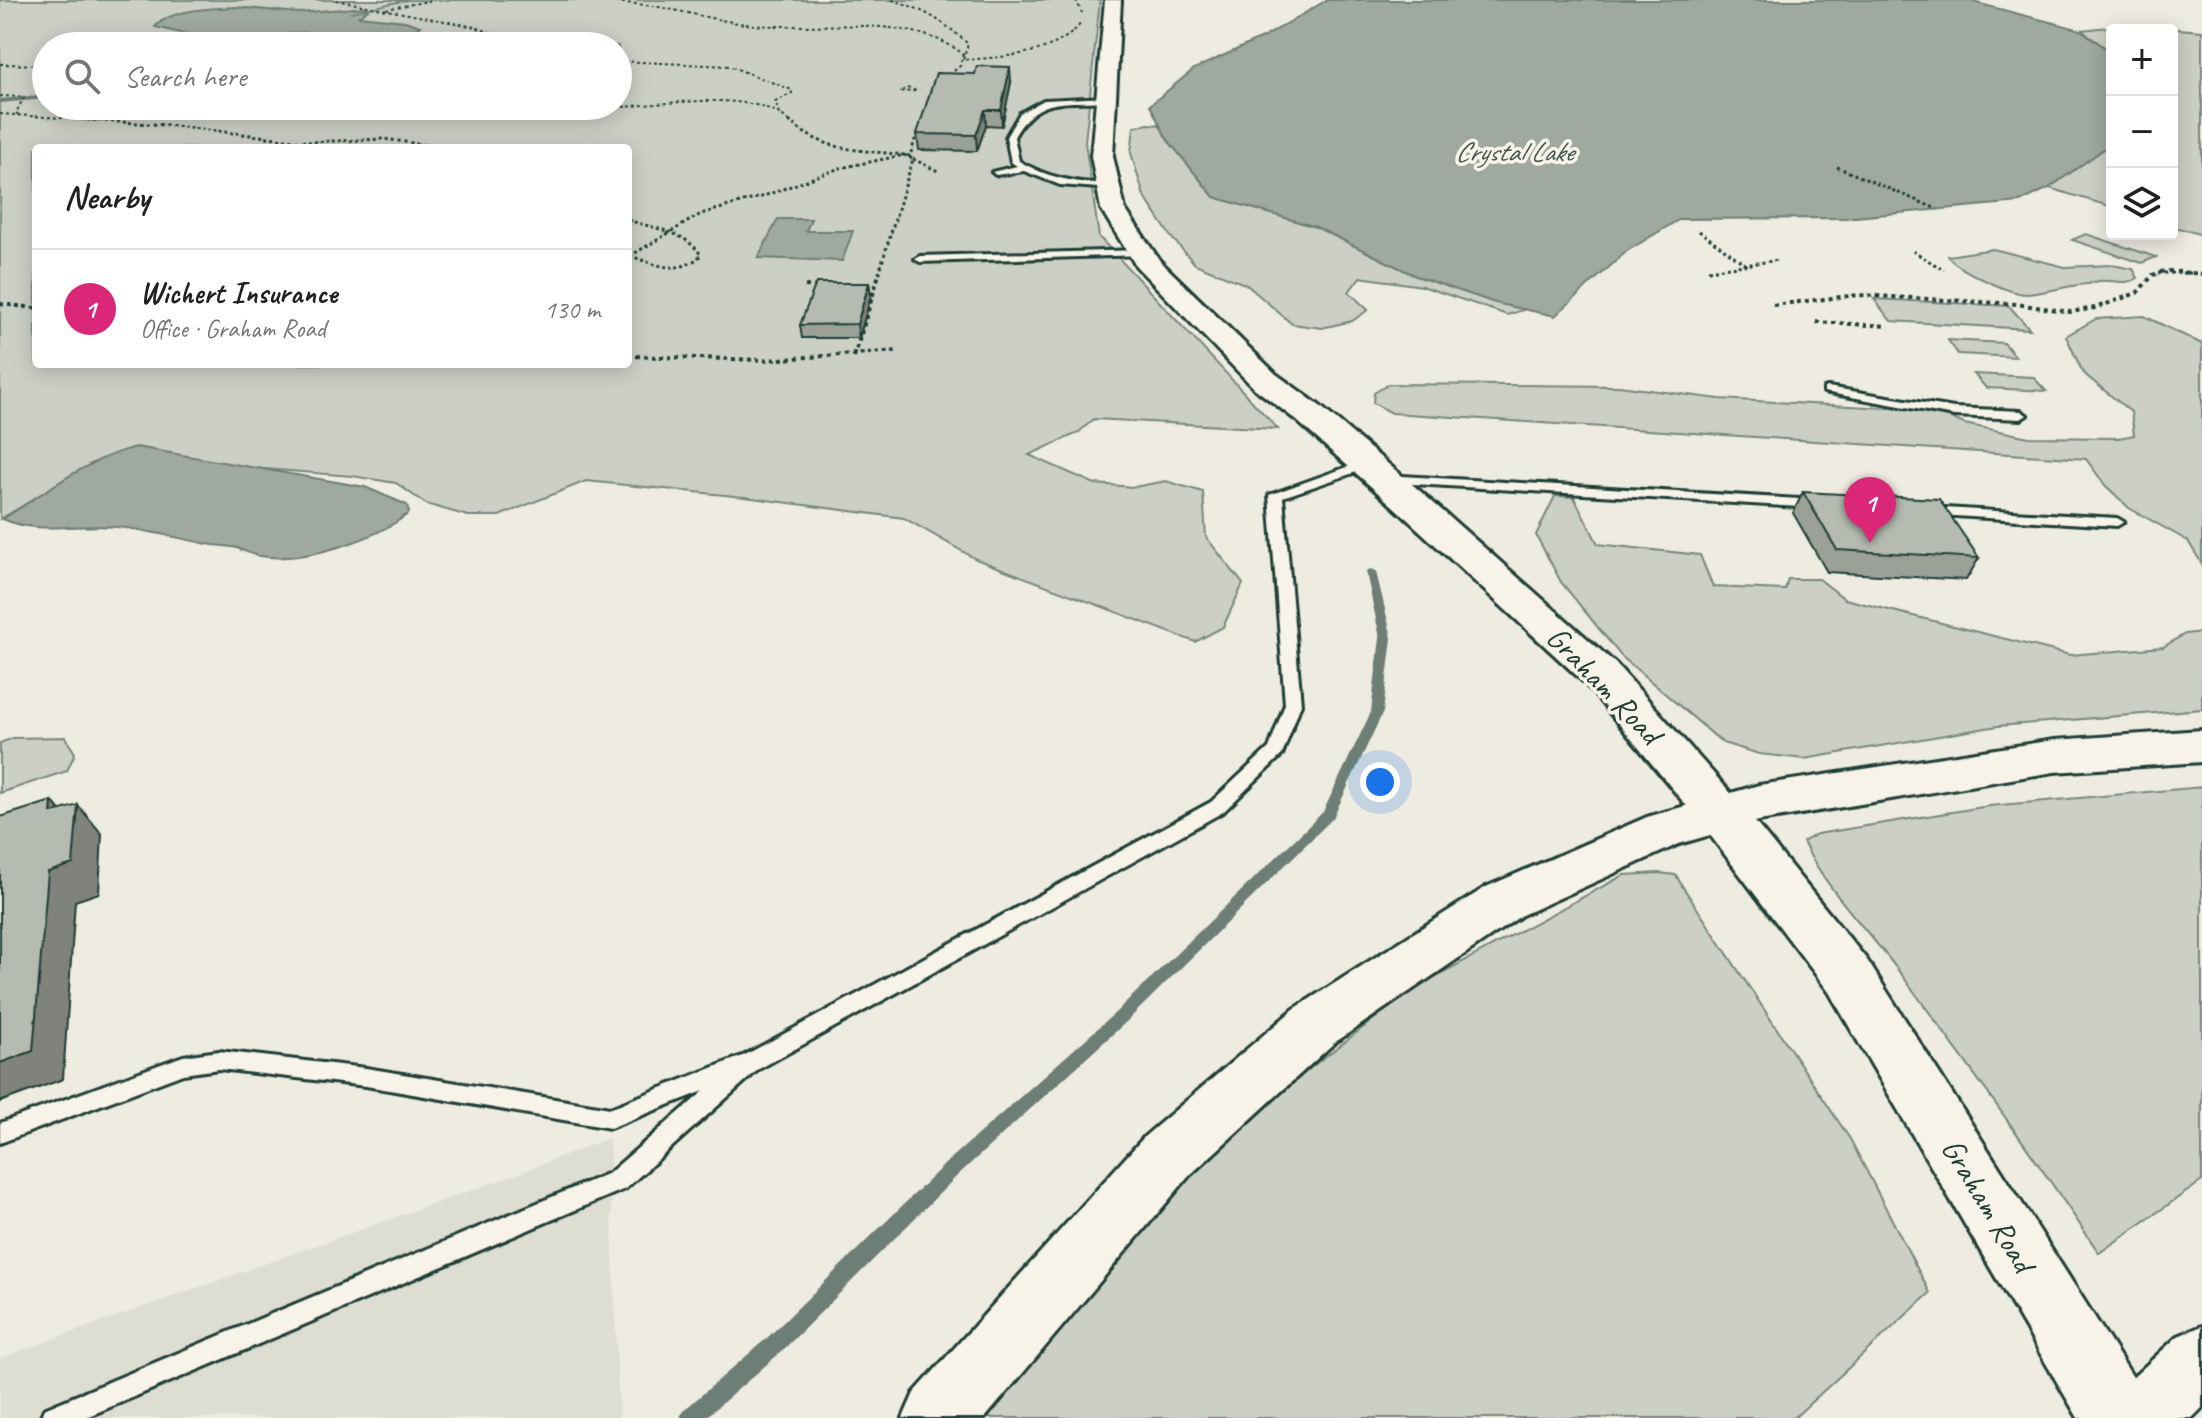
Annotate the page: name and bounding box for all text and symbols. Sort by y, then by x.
map controls [2106,24,2178,240]
button: + [2106,24,2178,96]
search box [32,32,632,120]
icon: search [60,54,104,98]
text: Search here [124,57,246,95]
button: − [2106,96,2178,168]
water label: Crystal Lake [1455,134,1577,169]
button: layers [2106,168,2178,240]
text: Nearby [64,175,150,218]
text: Wichert Insurance [140,274,337,312]
text: 1 [84,293,96,326]
text: 130 m [544,293,600,326]
text: Office · Graham Road [140,312,326,345]
pin: 1 [1844,477,1896,543]
street label: Graham Road [1538,617,1673,756]
your location [1360,762,1400,802]
street label: Graham Road [1932,1131,2046,1283]

